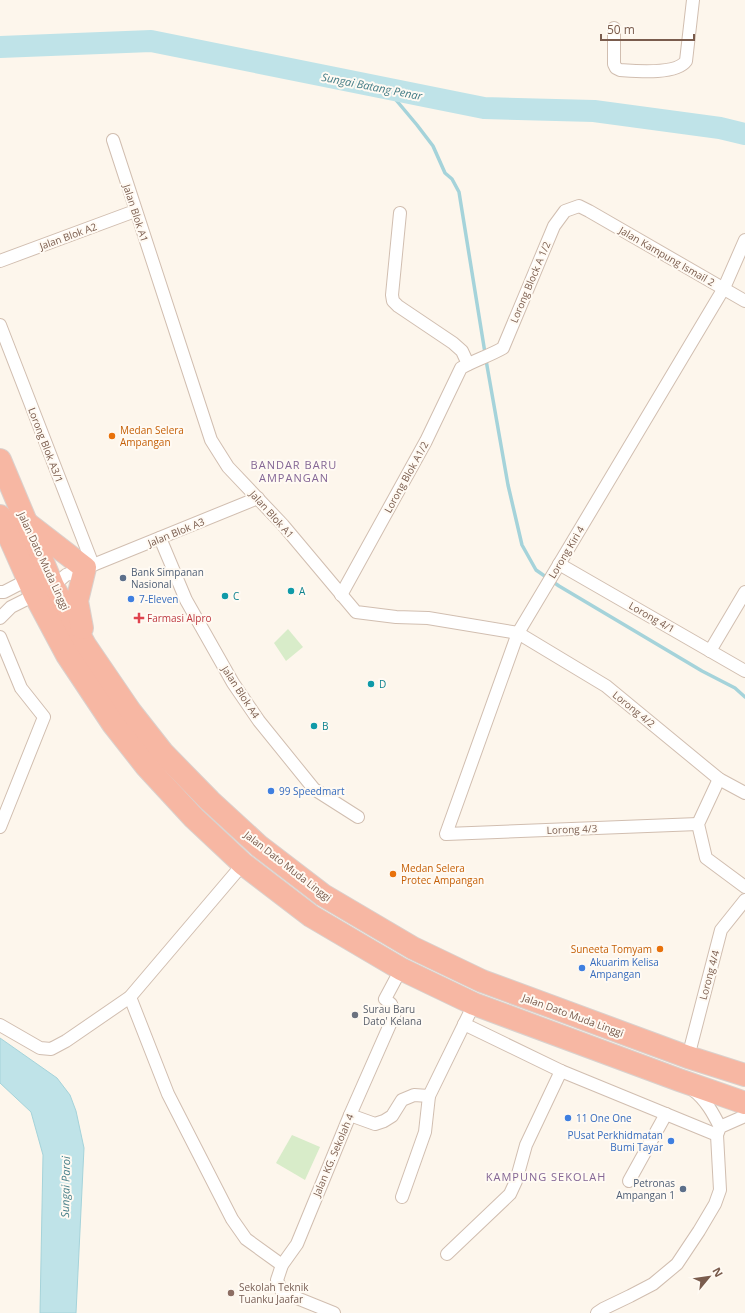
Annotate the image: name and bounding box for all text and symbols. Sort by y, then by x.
scale bar [601,16,694,42]
text: 50 m [607,21,635,38]
water label: Sungai Batang Penar [321,69,424,103]
street label: Jalan Blok A1 [120,181,152,244]
street label: Jalan Blok A2 [36,219,99,253]
street label: Jalan Kampung Ismail 2 [616,222,718,289]
street label: Lorong Block A 1/2 [507,239,554,325]
street label: Lorong Blok A3/1 [25,405,67,485]
place label: Medan Selera Ampangan [120,423,184,449]
marker: Medan Selera Ampangan [107,431,117,441]
street label: Lorong Blok A1/2 [381,438,432,515]
district label: BANDAR BARU AMPANGAN [251,457,337,485]
street label: Jalan Blok A1 [246,486,297,541]
street label: Jalan Dato Muda Linggi [15,509,73,612]
street label: Jalan Blok A3 [145,514,207,550]
street label: Lorong Kiri 4 [545,523,587,581]
place label: Bank Simpanan Nasional [131,565,204,591]
marker: Bank Simpanan Nasional [118,573,128,583]
place label: A [299,584,306,598]
marker: A [286,586,296,596]
place label: C [233,589,239,603]
marker: C [220,591,230,601]
place label: 7-Eleven [139,592,178,606]
marker: 7-Eleven [126,594,136,604]
street label: Lorong 4/1 [627,598,677,636]
place label: Farmasi Alpro [147,611,212,625]
marker: Farmasi Alpro [134,613,144,623]
street label: Jalan Blok A4 [218,662,263,721]
place label: D [379,677,386,691]
marker: D [366,679,376,689]
street label: Lorong 4/2 [610,688,658,731]
place label: B [322,719,328,733]
marker: B [309,721,319,731]
place label: 99 Speedmart [279,784,345,798]
marker: 99 Speedmart [266,786,276,796]
street label: Lorong 4/3 [546,821,598,837]
street label: Jalan Dato Muda Linggi [241,827,334,904]
place label: Medan Selera Protec Ampangan [401,861,484,887]
marker: Medan Selera Protec Ampangan [388,869,398,879]
place label: Suneeta Tomyam [571,942,652,956]
marker: Suneeta Tomyam [655,944,665,954]
street label: Lorong 4/4 [696,948,722,1001]
place label: Akuarim Kelisa Ampangan [590,955,659,981]
marker: Akuarim Kelisa Ampangan [577,963,587,973]
street label: Jalan Dato Muda Linggi [520,990,626,1040]
place label: Surau Baru Dato' Kelana [363,1002,422,1028]
marker: Surau Baru Dato' Kelana [350,1010,360,1020]
street label: Jalan KG. Sekolah 4 [309,1111,357,1199]
place label: 11 One One [576,1111,632,1125]
marker: 11 One One [563,1113,573,1123]
place label: PUsat Perkhidmatan Bumi Tayar [567,1128,663,1154]
marker: PUsat Perkhidmatan Bumi Tayar [666,1136,676,1146]
water label: Sungai Paroi [57,1156,73,1218]
district label: KAMPUNG SEKOLAH [486,1169,606,1184]
place label: Petronas Ampangan 1 [616,1176,675,1202]
marker: Petronas Ampangan 1 [678,1184,688,1194]
north arrow [689,1257,729,1297]
text: N [709,1264,727,1279]
place label: Sekolah Teknik Tuanku Jaafar [239,1280,309,1306]
marker: Sekolah Teknik Tuanku Jaafar [226,1288,236,1298]

